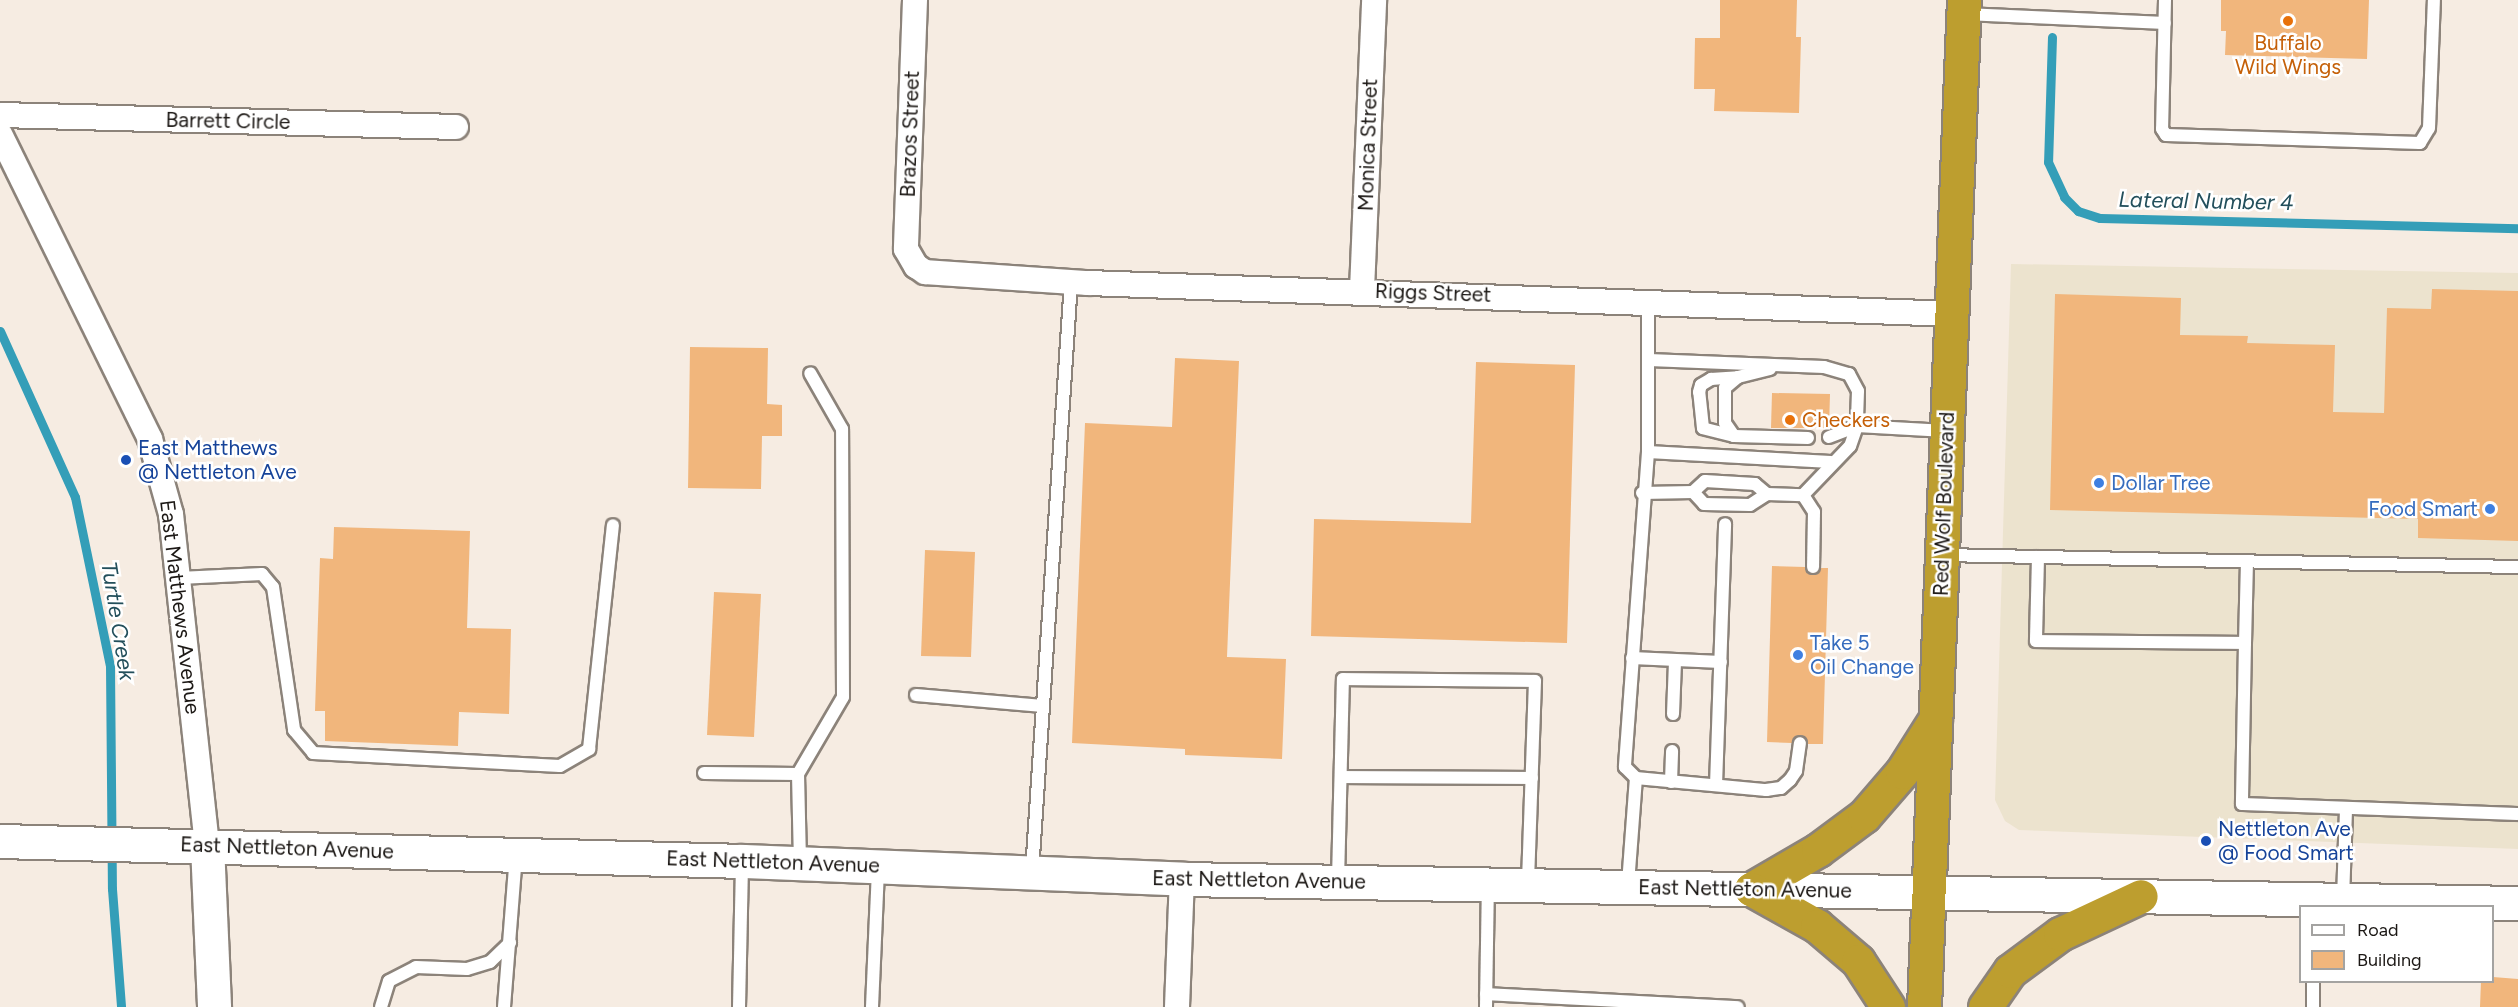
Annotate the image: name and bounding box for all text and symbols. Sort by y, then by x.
marker: Buffalo Wild Wings [2281,14,2295,28]
place label: Buffalo Wild Wings [2235,30,2341,80]
street label: Brazos Street [895,70,925,198]
street label: Monica Street [1353,78,1383,212]
street label: Barrett Circle [165,107,291,135]
water label: Lateral Number 4 [2118,186,2294,216]
street label: Riggs Street [1374,278,1492,308]
place label: Checkers [1802,407,1890,433]
street label: Red Wolf Boulevard [1928,411,1960,597]
marker: Checkers [1783,413,1797,427]
place label: East Matthews @ Nettleton Ave [138,435,297,485]
marker: East Matthews @ Nettleton Ave [119,453,133,467]
place label: Dollar Tree [2111,470,2211,496]
marker: Dollar Tree [2092,476,2106,490]
place label: Food Smart [2368,496,2478,522]
street label: East Matthews Avenue [154,498,206,716]
marker: Food Smart [2483,502,2497,516]
water label: Turtle Creek [96,560,140,682]
place label: Take 5 Oil Change [1810,630,1914,680]
marker: Take 5 Oil Change [1791,648,1805,662]
place label: Nettleton Ave @ Food Smart [2218,816,2354,866]
street label: East Nettleton Avenue [180,832,394,864]
marker: Nettleton Ave @ Food Smart [2199,834,2213,848]
street label: East Nettleton Avenue [666,846,880,878]
street label: East Nettleton Avenue [1152,866,1366,894]
street label: East Nettleton Avenue [1638,875,1852,903]
legend [2299,905,2494,983]
text: Road [2357,919,2398,941]
text: Building [2357,949,2422,971]

